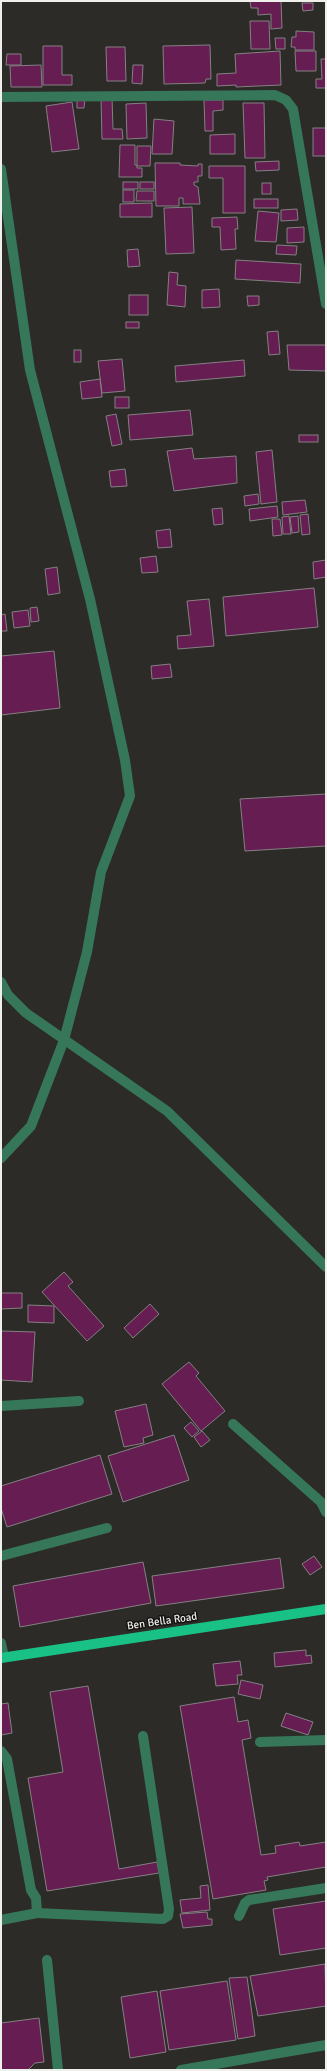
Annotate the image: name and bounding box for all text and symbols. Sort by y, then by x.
street label: Ben Bella Road [126,1610,198,1632]

